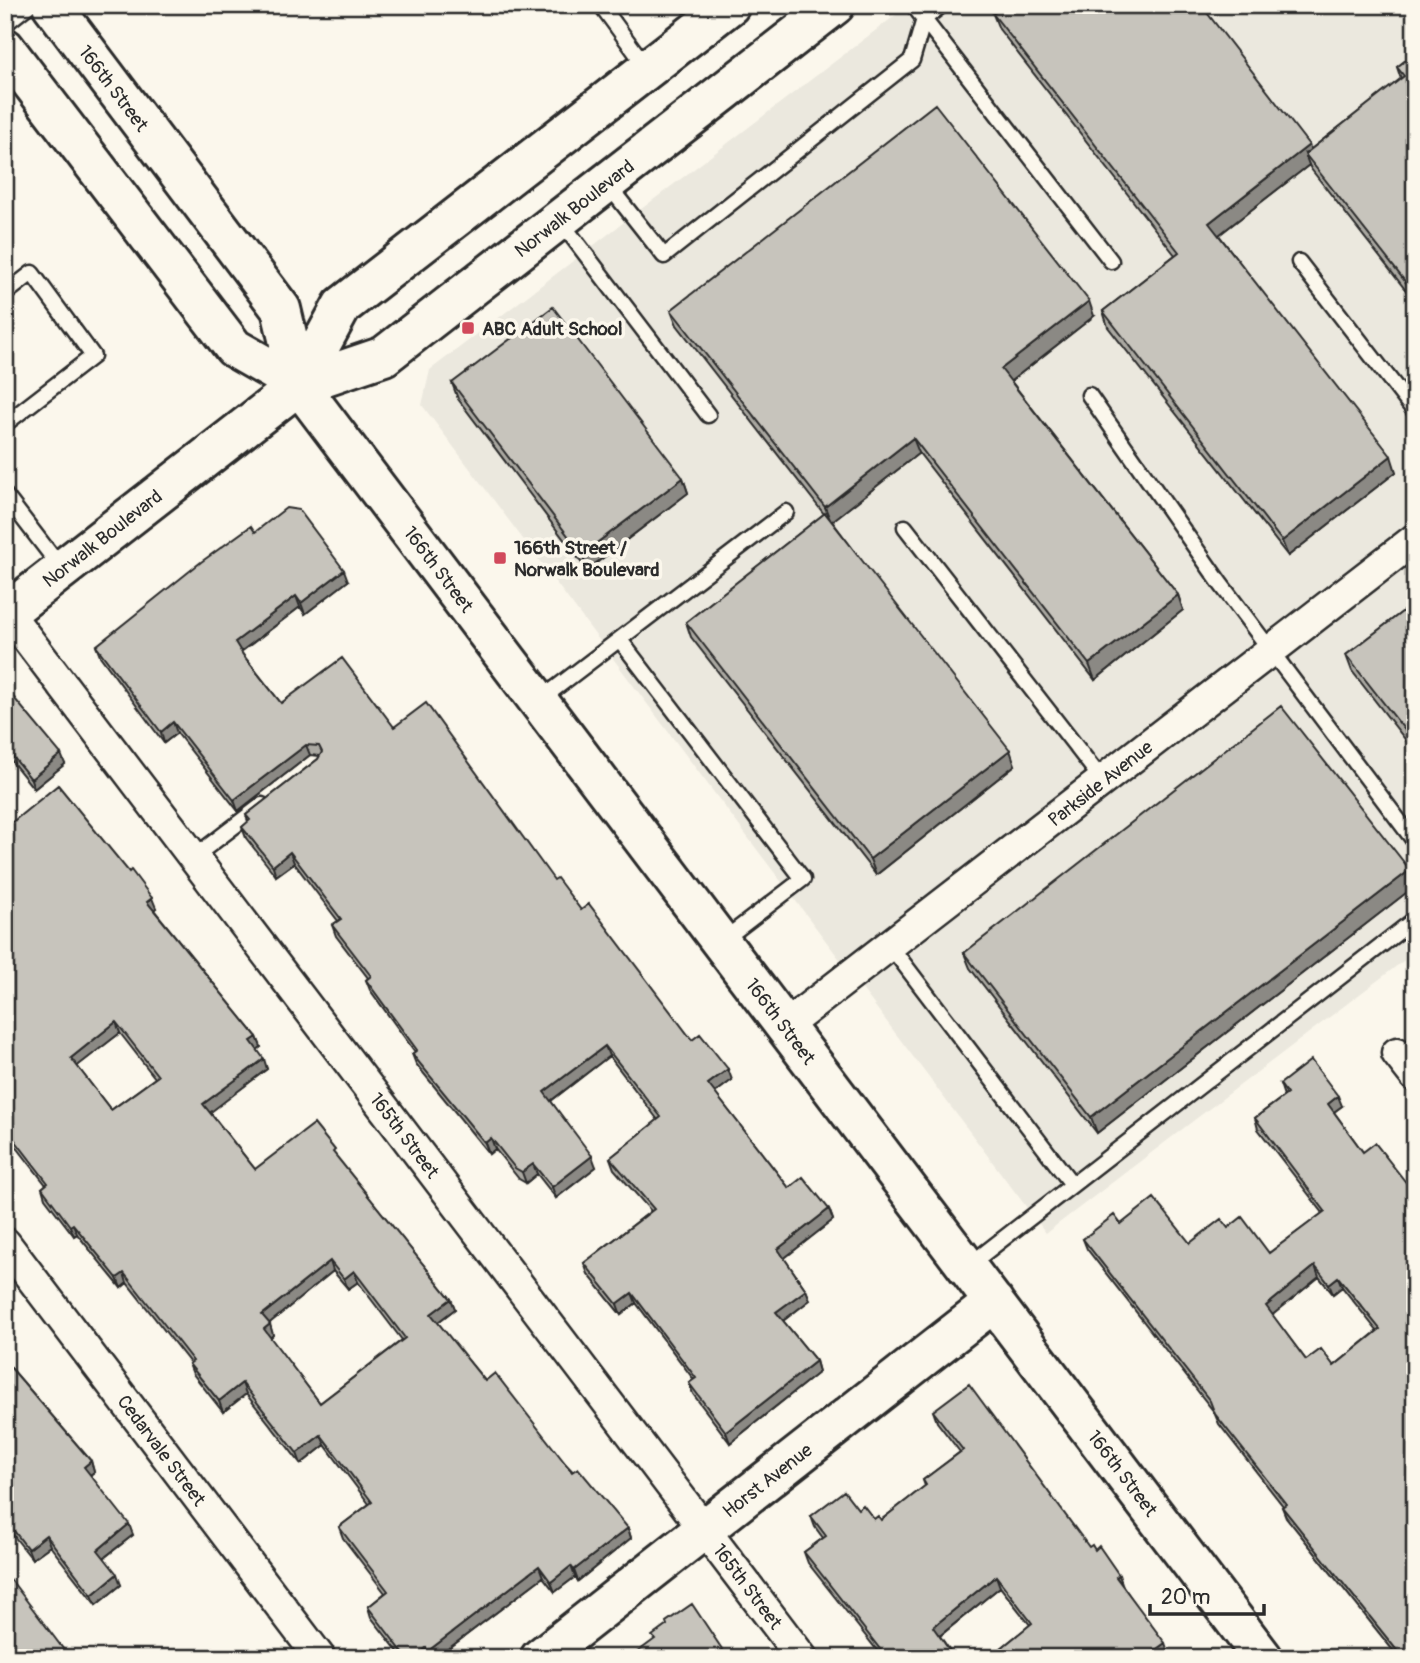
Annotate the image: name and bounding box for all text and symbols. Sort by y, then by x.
street label: 166th Street [73,41,154,137]
street label: Norwalk Boulevard [510,155,639,263]
place label: ABC Adult School [482,317,622,341]
marker: ABC Adult School [460,320,476,336]
street label: Norwalk Boulevard [38,485,167,593]
street label: 166th Street [398,522,479,618]
place label: 166th Street / Norwalk Boulevard [514,536,660,582]
marker: 166th Street / Norwalk Boulevard [492,550,508,566]
street label: Parkside Avenue [1043,735,1158,832]
street label: 166th Street [740,974,821,1070]
street label: 165th Street [364,1088,444,1183]
street label: Cedarvale Street [112,1390,211,1511]
street label: 166th Street [1082,1426,1163,1522]
street label: Horst Avenue [718,1438,818,1523]
street label: 165th Street [707,1539,787,1634]
scale bar [1150,1572,1264,1616]
text: 20 m [1161,1584,1210,1611]

